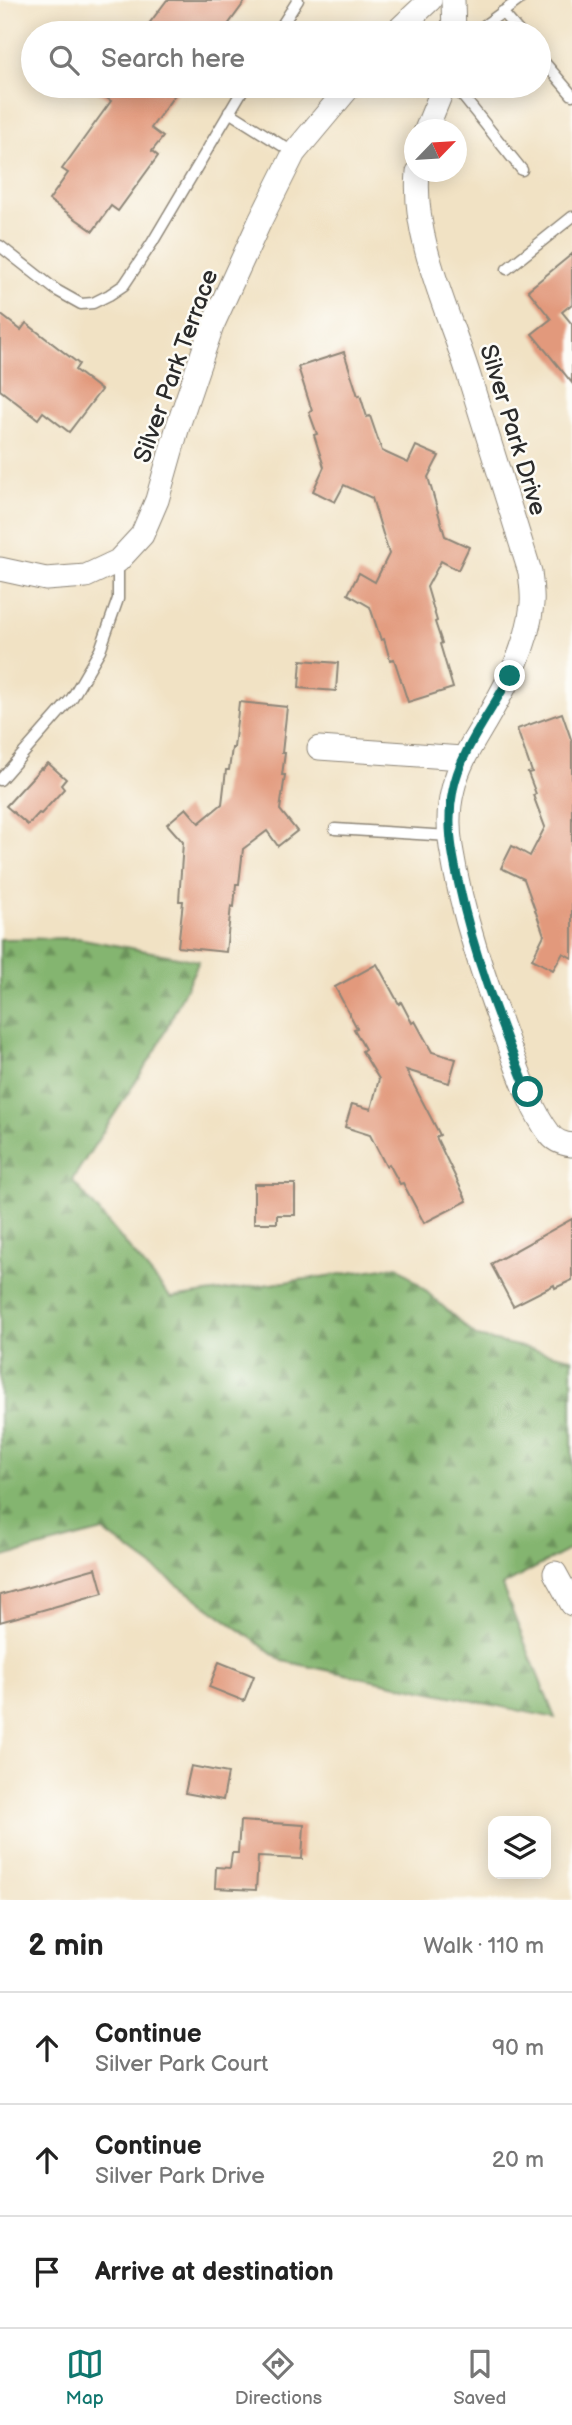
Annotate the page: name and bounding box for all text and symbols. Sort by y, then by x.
search box [21,21,551,98]
icon: search [45,41,83,79]
text: Search here [101,44,245,75]
north arrow [404,119,467,182]
street label: Silver Park Terrace [128,265,224,467]
street label: Silver Park Drive [473,341,553,519]
route end [494,660,525,691]
route start [512,1076,543,1107]
map controls [488,1816,551,1879]
button: layers [488,1816,551,1879]
text: 2 min [28,1928,104,1964]
text: Walk · 110 m [423,1932,544,1960]
text: Continue [95,2019,202,2050]
icon: ahead [28,2029,66,2067]
text: 90 m [492,2034,544,2062]
text: Silver Park Court [95,2050,268,2078]
text: Continue [95,2131,202,2162]
icon: ahead [28,2141,66,2179]
text: 20 m [492,2146,544,2174]
text: Silver Park Drive [95,2162,265,2190]
icon: arrive [28,2253,66,2291]
text: Arrive at destination [95,2257,334,2288]
tab: Map [66,2345,104,2410]
tab: Directions [235,2345,322,2410]
tab: Saved [453,2345,506,2410]

